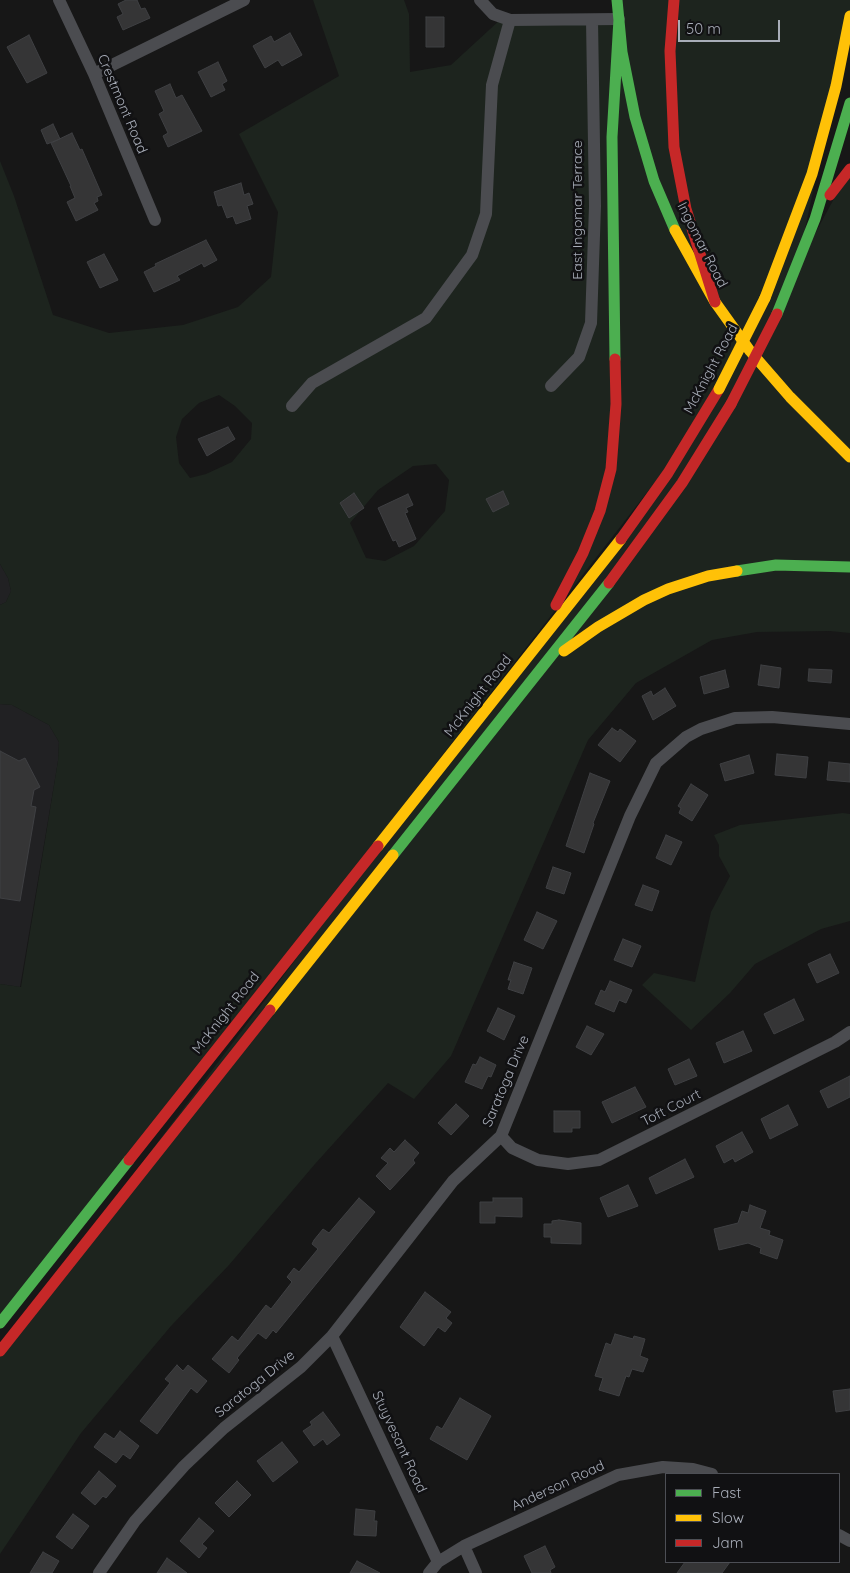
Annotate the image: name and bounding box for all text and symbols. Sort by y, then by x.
scale bar [680,10,782,42]
text: 50 m [686,19,721,38]
street label: Crestmont Road [94,52,150,156]
street label: East Ingomar Terrace [570,140,586,280]
street label: Ingomar Road [673,199,731,291]
street label: McKnight Road [680,321,742,417]
street label: McKnight Road [441,652,515,740]
street label: McKnight Road [189,969,263,1057]
street label: Saratoga Drive [479,1033,533,1129]
street label: Toft Court [638,1086,704,1130]
street label: Saratoga Drive [212,1347,298,1421]
street label: Stuyvesant Road [368,1388,430,1496]
street label: Anderson Road [509,1457,607,1515]
legend [665,1473,840,1563]
text: Fast [712,1483,741,1502]
text: Slow [712,1508,744,1527]
text: Jam [712,1533,743,1552]

